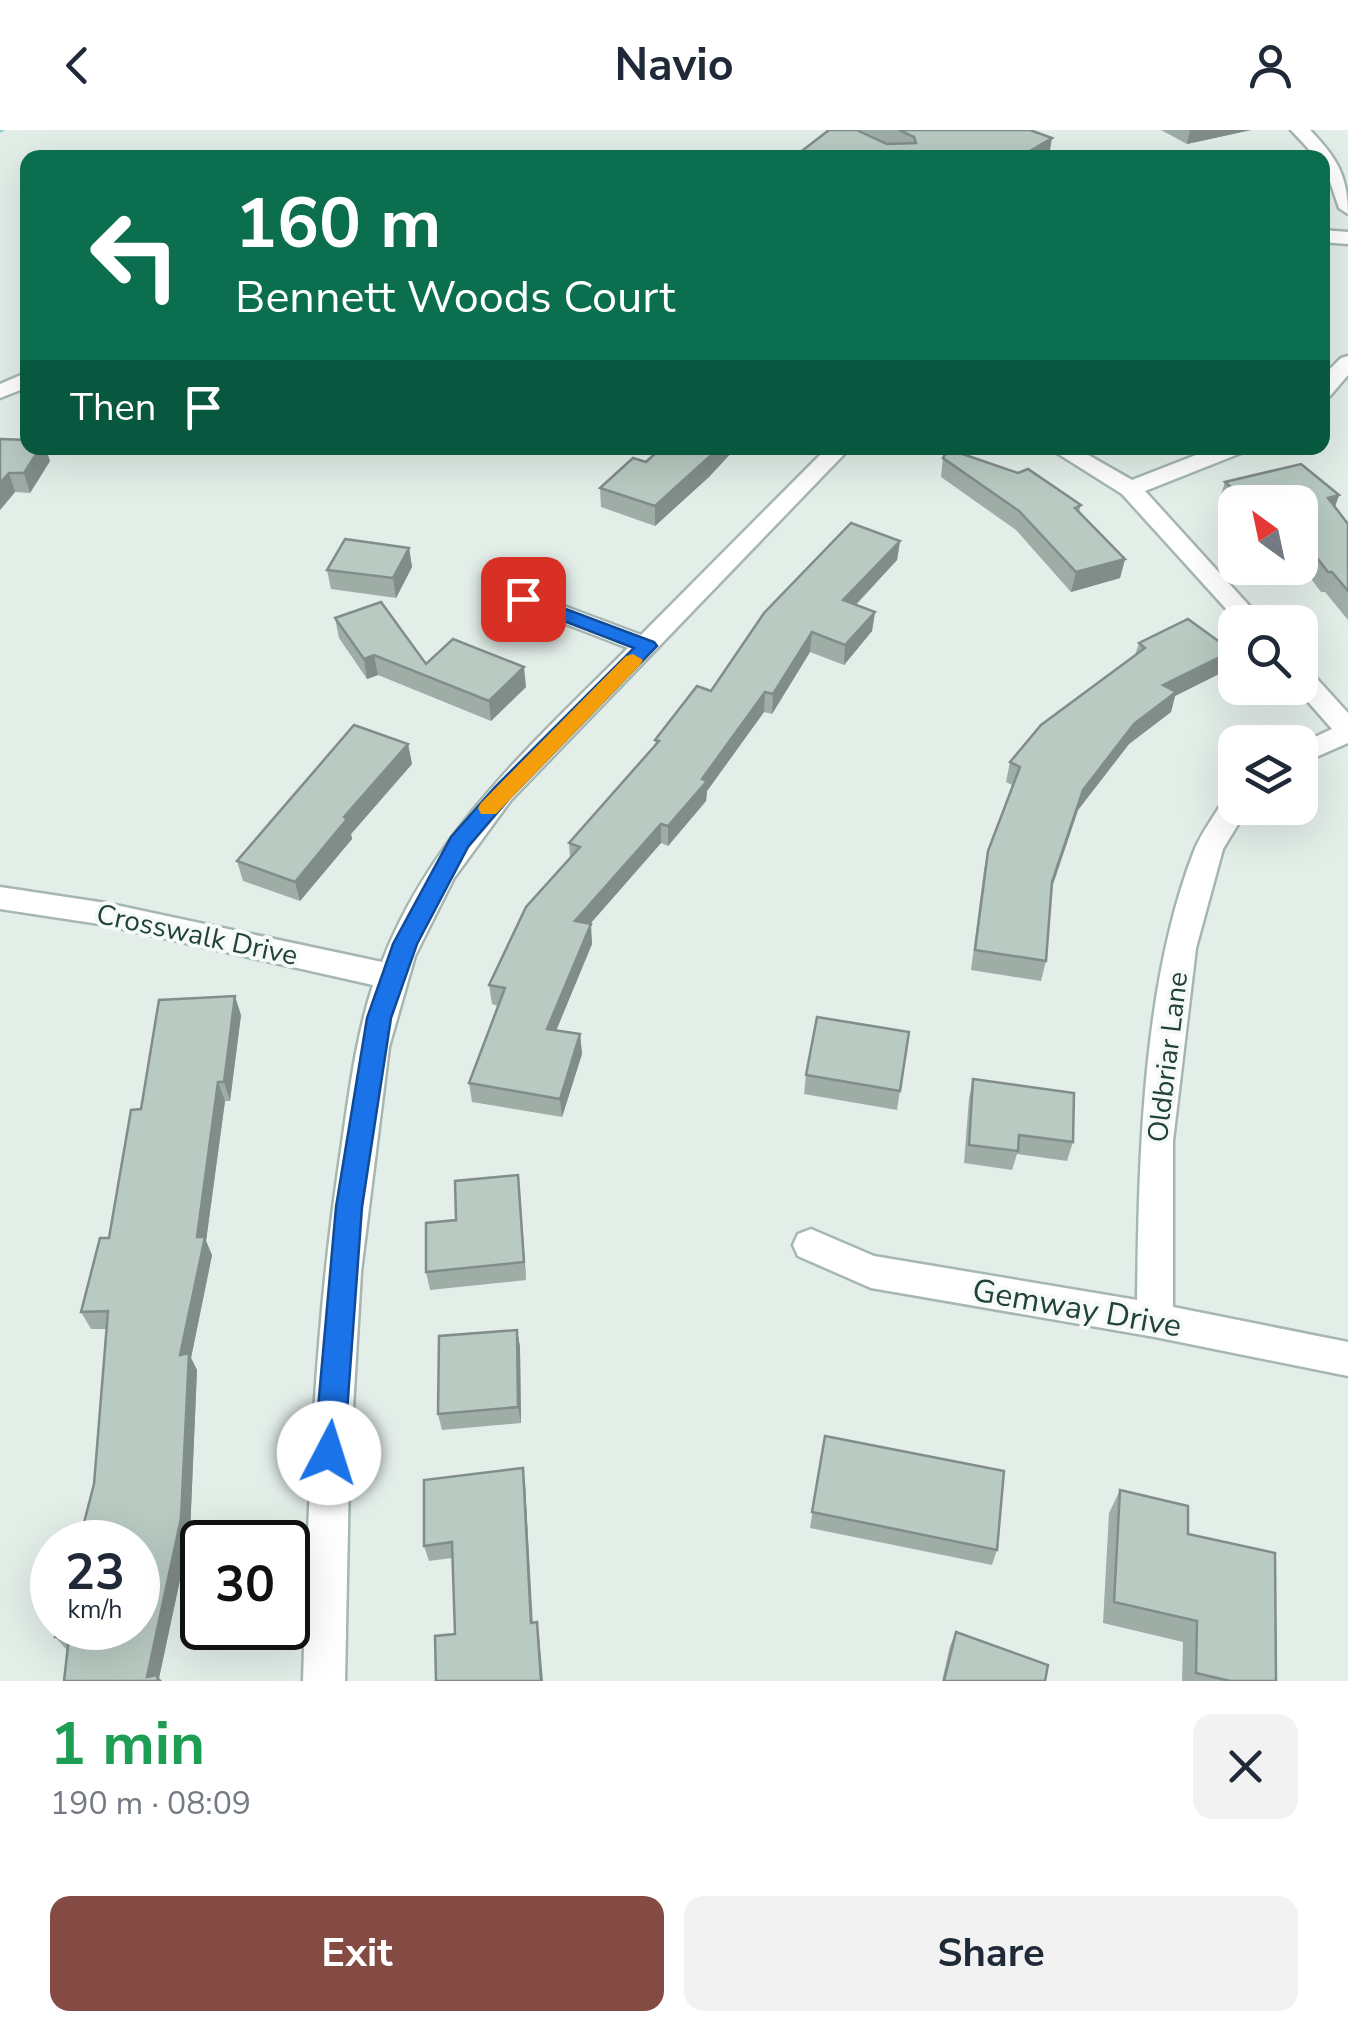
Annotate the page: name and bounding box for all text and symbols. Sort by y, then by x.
text: Navio [614,35,734,96]
icon: back [50,38,105,93]
icon: person [1243,38,1298,93]
text: 160 m [235,176,441,272]
icon: left [70,190,200,320]
text: Bennett Woods Court [235,267,675,328]
icon: arrive [176,380,231,435]
text: Then [70,382,156,433]
north arrow [1218,485,1318,585]
map controls [1218,485,1318,825]
pin [481,557,566,642]
icon: arrive [496,572,551,627]
button: search [1218,605,1318,705]
button: layers [1218,725,1318,825]
street label: Crosswalk Drive [93,895,301,975]
street label: Oldbriar Lane [1139,969,1197,1145]
street label: Gemway Drive [969,1268,1185,1348]
position arrow [277,1401,381,1505]
speed limit sign: 30 [180,1520,310,1650]
text: 23 [65,1538,125,1607]
text: km/h [67,1593,123,1627]
text: 1 min [50,1703,205,1785]
button: close [1193,1714,1298,1819]
text: 190 m · 08:09 [50,1782,251,1825]
button: Exit [50,1896,664,2011]
button: Share [684,1896,1298,2011]

